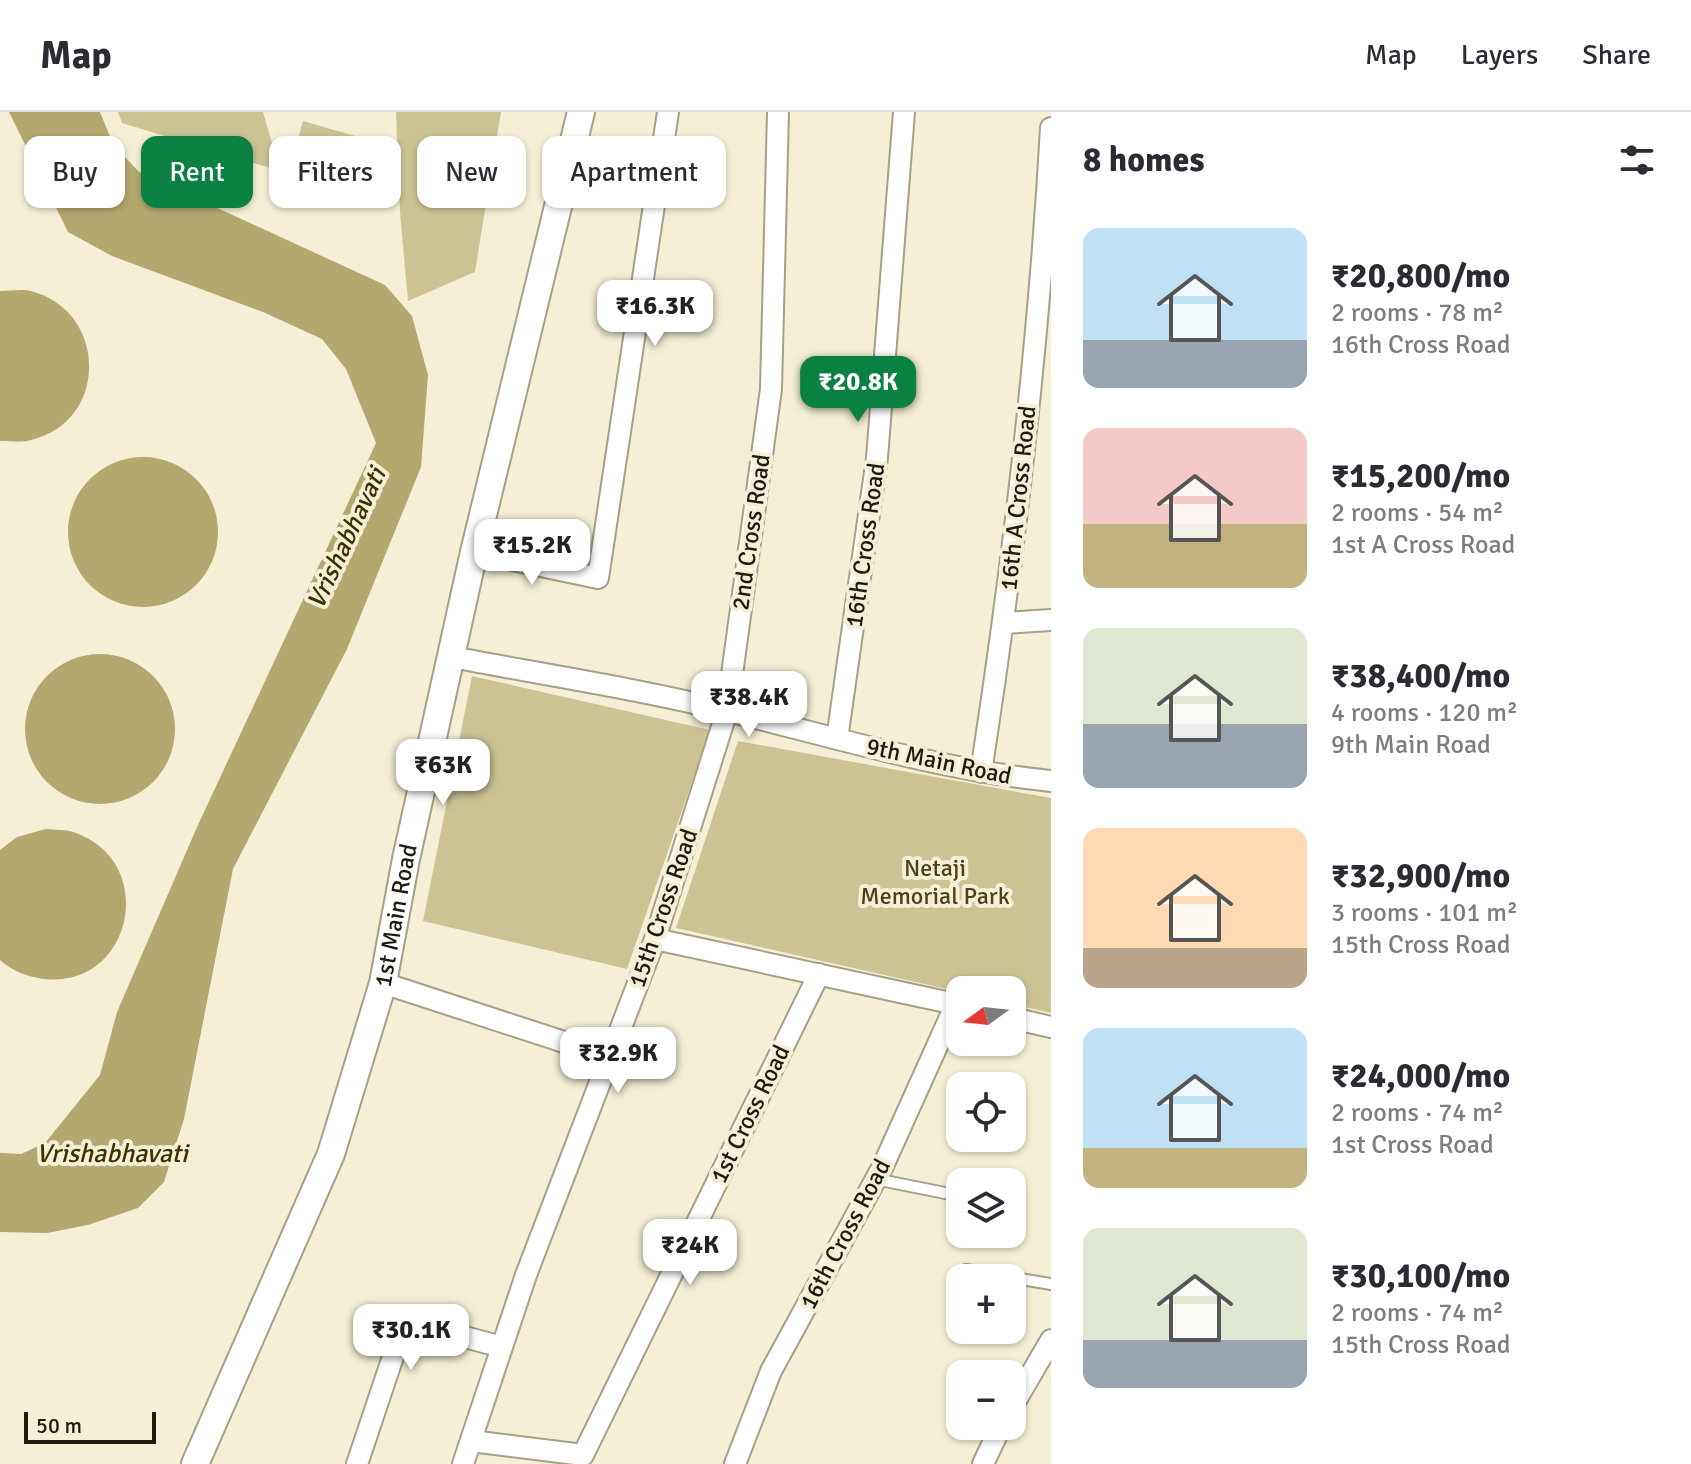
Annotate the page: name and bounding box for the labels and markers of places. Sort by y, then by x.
pin: ₹16.3K [590,280,720,348]
pin: ₹20.8K [793,356,923,424]
pin: ₹15.2K [467,519,597,587]
pin: ₹38.4K [684,671,814,739]
pin: ₹63K [396,739,490,807]
pin: ₹32.9K [553,1027,683,1095]
pin: ₹24K [643,1219,737,1287]
pin: ₹30.1K [346,1304,476,1372]

